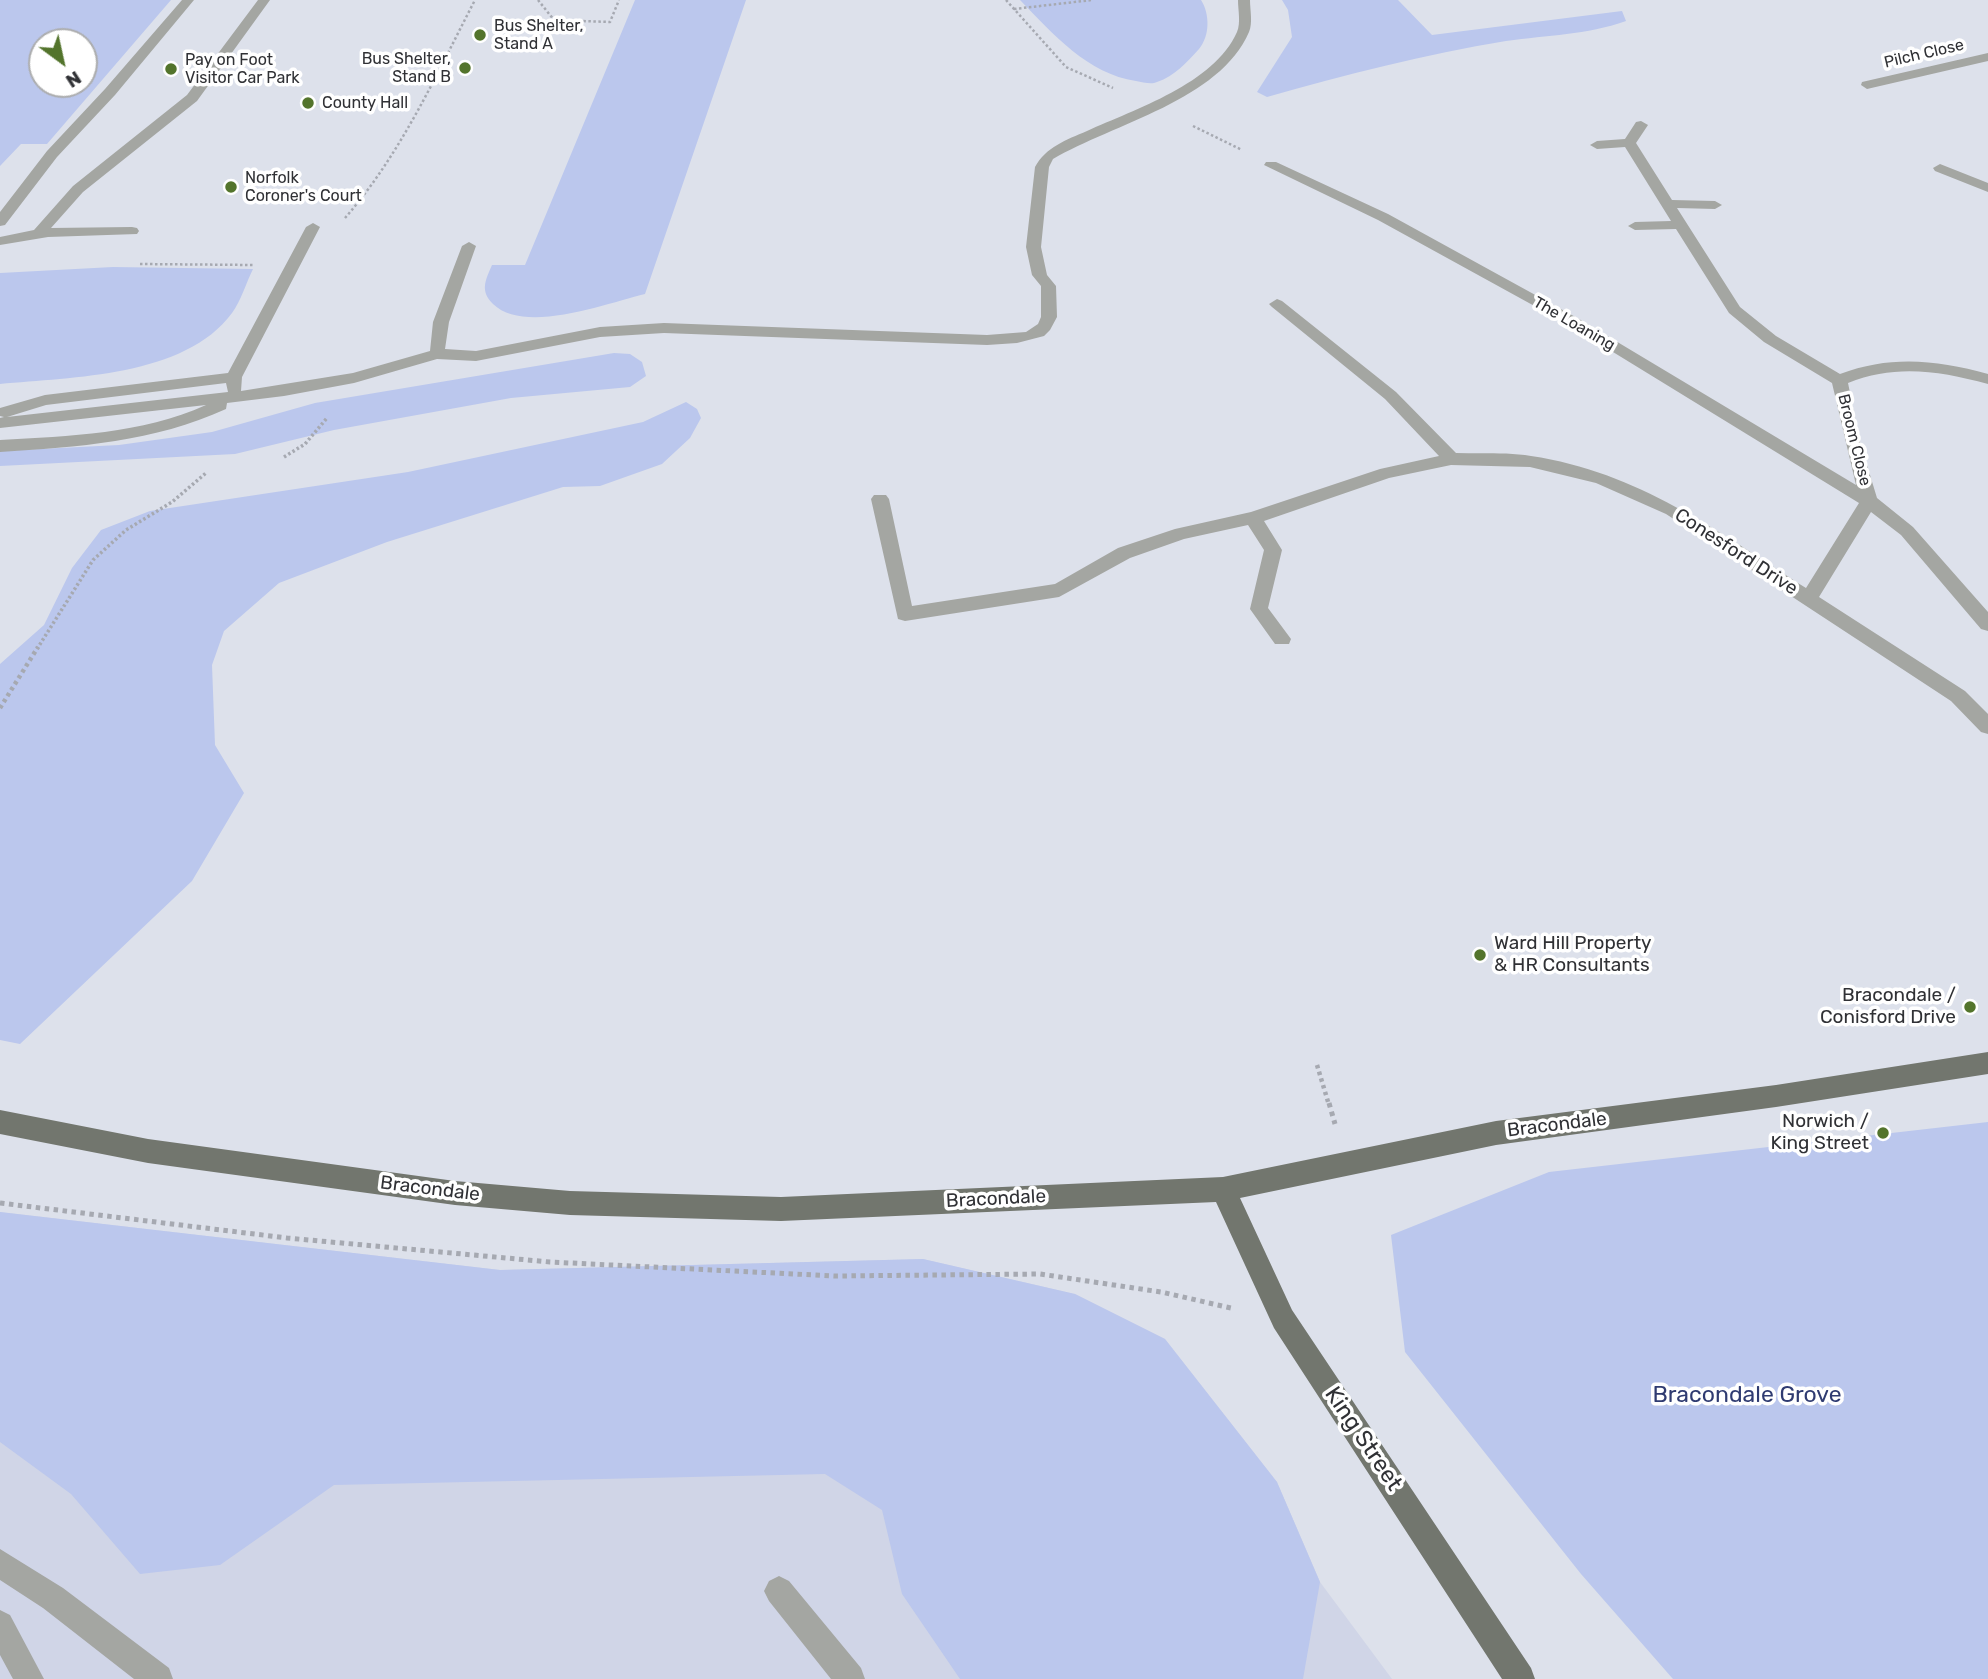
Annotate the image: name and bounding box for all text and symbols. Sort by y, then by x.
place label: Bus Shelter, Stand A [494,16,583,54]
marker: Bus Shelter, Stand A [472,27,488,43]
north arrow [28,28,98,98]
street label: Pilch Close [1882,35,1966,73]
place label: Bus Shelter, Stand B [362,49,451,87]
place label: Pay on Foot Visitor Car Park [185,50,300,88]
marker: Bus Shelter, Stand B [457,60,473,76]
marker: Pay on Foot Visitor Car Park [163,61,179,77]
text: N [62,66,86,93]
place label: County Hall [322,93,408,113]
marker: County Hall [300,95,316,111]
place label: Norfolk Coroner's Court [245,168,362,206]
marker: Norfolk Coroner's Court [223,179,239,195]
street label: The Loaning [1530,293,1618,355]
street label: Broom Close [1833,392,1875,488]
street label: Conesford Drive [1670,504,1802,600]
place label: Ward Hill Property & HR Consultants [1494,933,1652,977]
marker: Ward Hill Property & HR Consultants [1472,947,1488,963]
place label: Bracondale / Conisford Drive [1820,985,1956,1029]
marker: Bracondale / Conisford Drive [1962,999,1978,1015]
street label: Bracondale [1506,1108,1608,1142]
place label: Norwich / King Street [1771,1111,1869,1155]
marker: Norwich / King Street [1875,1125,1891,1141]
street label: Bracondale [379,1172,481,1206]
street label: Bracondale [945,1185,1047,1213]
park label: Bracondale Grove [1652,1381,1842,1409]
street label: King Street [1318,1382,1408,1496]

